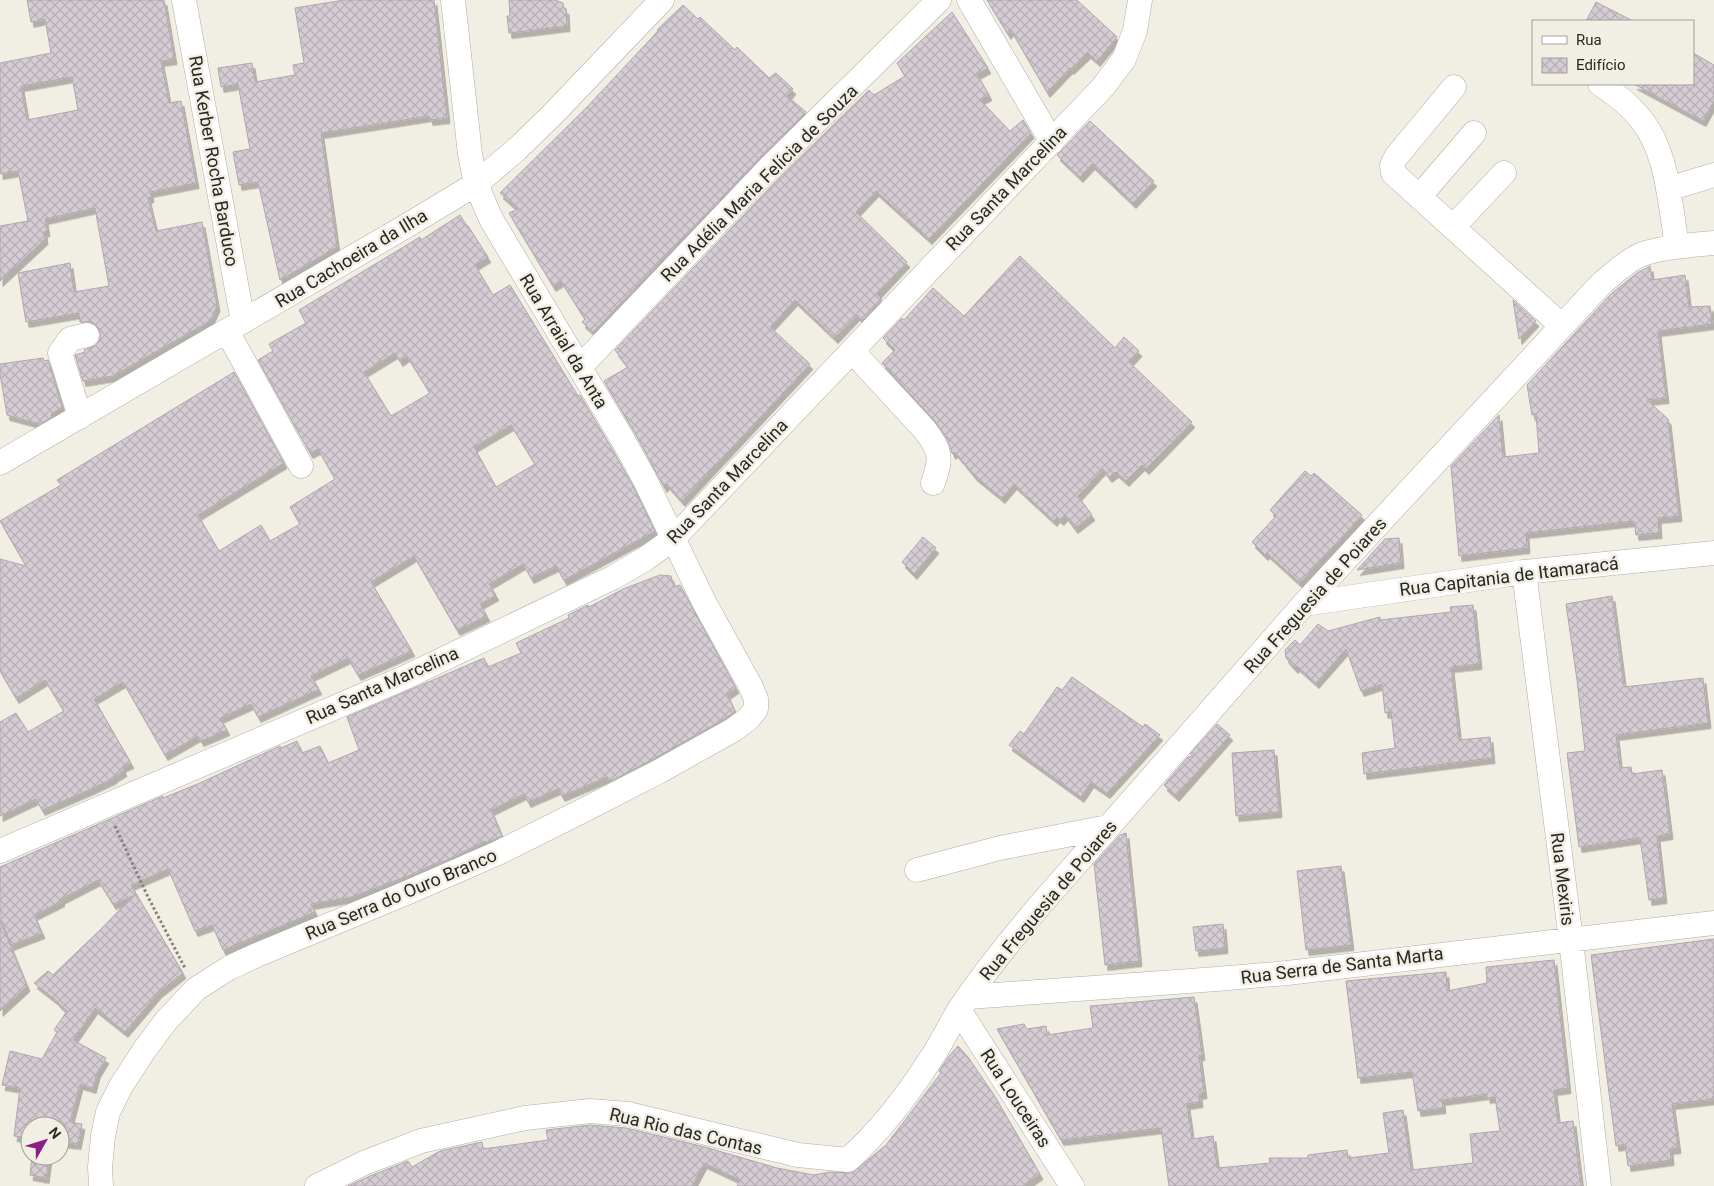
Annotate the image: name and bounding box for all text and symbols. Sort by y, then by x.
legend [1532,20,1694,85]
text: Rua [1576,31,1602,49]
street label: Rua Kerber Rocha Barduco [185,54,243,268]
text: Edifício [1576,56,1625,74]
street label: Rua Adélia Maria Felícia de Souza [656,80,862,286]
street label: Rua Santa Marcelina [941,121,1071,255]
street label: Rua Cachoeira da Ilha [271,204,431,312]
street label: Rua Arraial da Anta [515,270,613,412]
street label: Rua Santa Marcelina [662,414,792,548]
street label: Rua Freguesia de Poiares [1239,513,1391,677]
street label: Rua Capitania de Itamaracá [1398,552,1620,600]
street label: Rua Santa Marcelina [302,642,462,728]
street label: Rua Freguesia de Poiares [975,816,1121,984]
street label: Rua Mexiris [1547,831,1579,927]
street label: Rua Serra do Ouro Branco [302,844,500,944]
street label: Rua Serra de Santa Marta [1239,942,1445,988]
street label: Rua Louceiras [976,1045,1056,1151]
street label: Rua Rio das Contas [608,1103,764,1159]
north arrow [20,1116,70,1166]
text: N [46,1124,64,1142]

